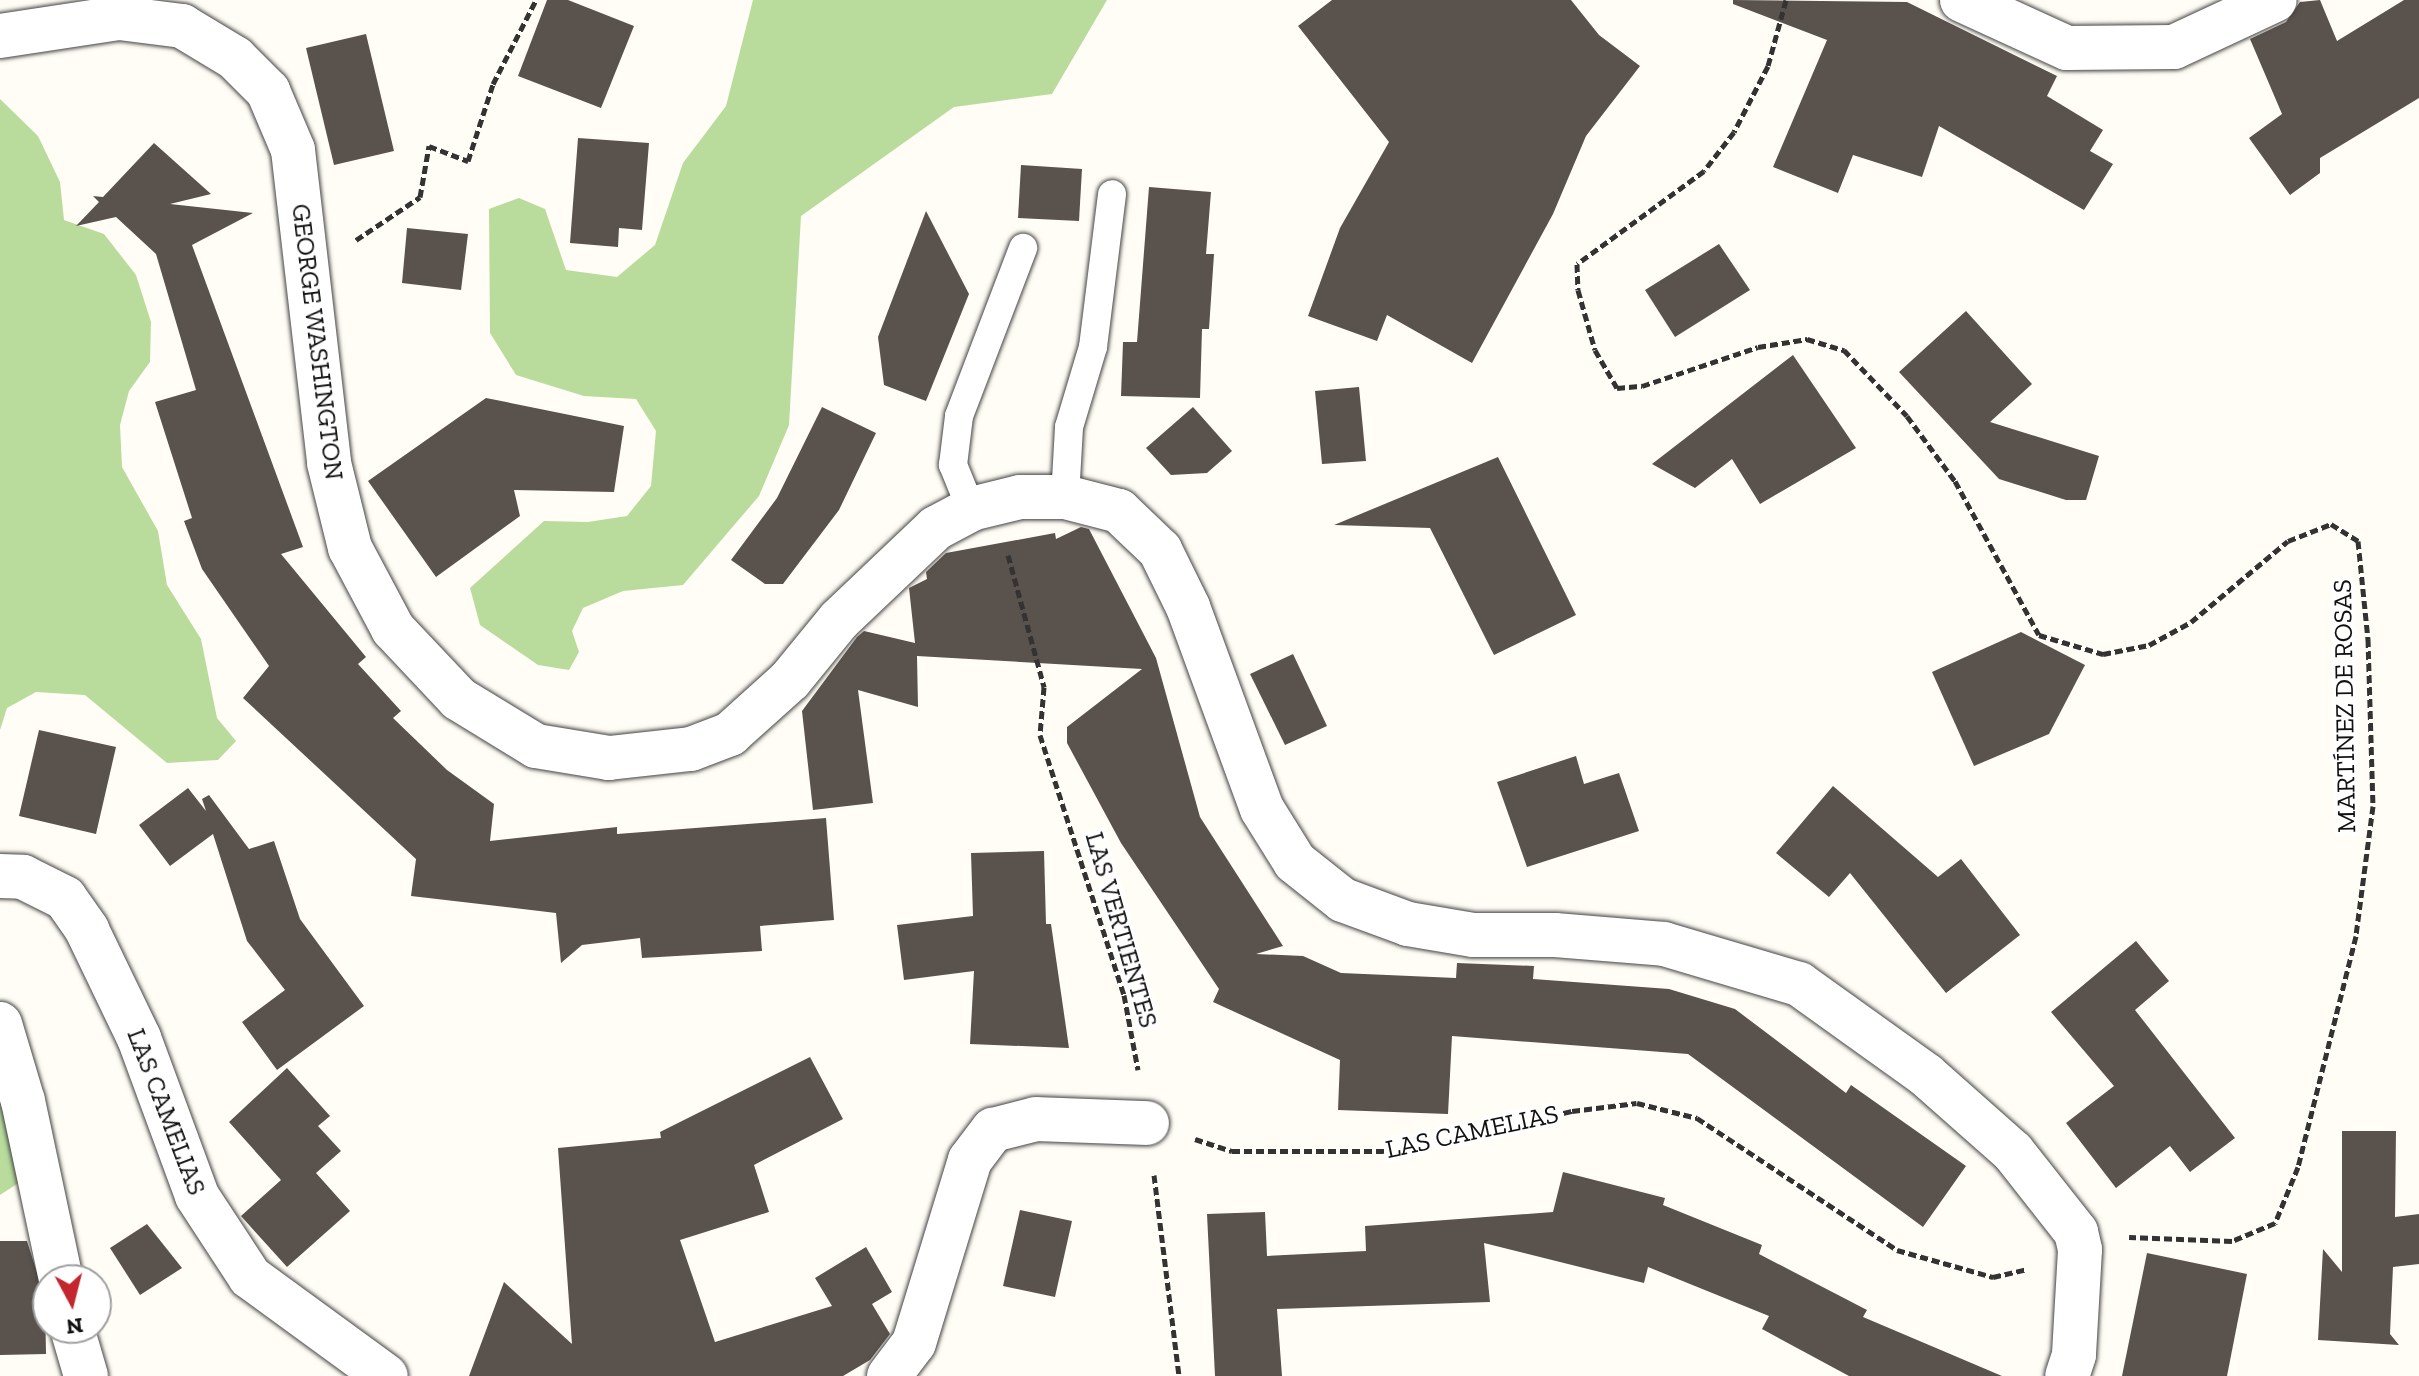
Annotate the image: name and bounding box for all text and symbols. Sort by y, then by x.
street label: GEORGE WASHINGTON [285,202,349,482]
street label: MARTÍNEZ DE ROSAS [2327,579,2363,833]
street label: LAS VERTIENTES [1078,828,1164,1032]
street label: LAS CAMELIAS [120,1024,212,1200]
street label: LAS CAMELIAS [1383,1098,1561,1166]
north arrow [32,1264,112,1344]
text: N [65,1312,85,1341]

